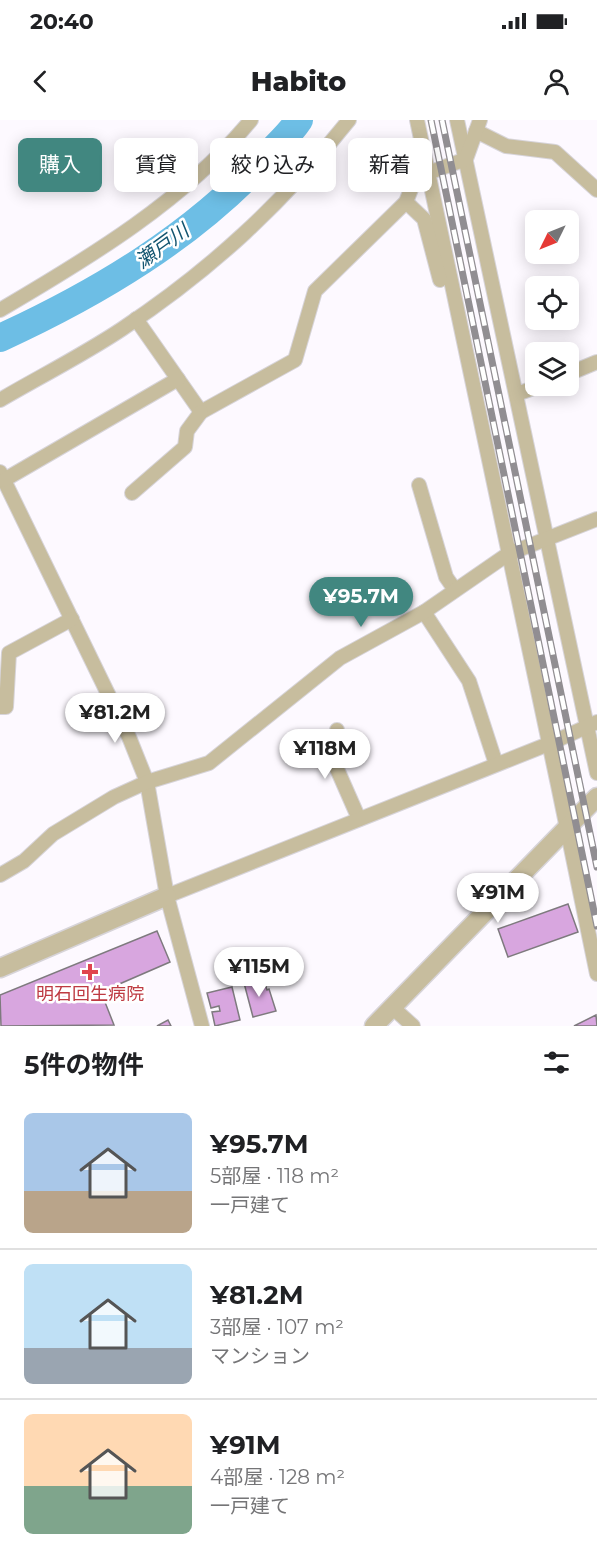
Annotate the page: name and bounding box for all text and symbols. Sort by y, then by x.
text: 20:40 [30,8,94,35]
icon: back [24,65,57,98]
text: Habito [251,65,346,98]
icon: person [540,65,573,98]
chip: 購入 [18,138,102,192]
chip: 賃貸 [114,138,198,192]
chip: 絞り込み [210,138,336,192]
chip: 新着 [348,138,432,192]
north arrow [525,210,579,264]
map controls [525,210,579,396]
water label: 瀬戸川 [131,217,195,273]
button: locate [525,276,579,330]
button: layers [525,342,579,396]
pin: ¥95.7M [312,577,410,628]
text: ¥95.7M [323,584,399,608]
pin: ¥81.2M [66,693,164,744]
text: ¥81.2M [79,700,151,724]
pin: ¥118M [283,729,367,780]
text: ¥118M [293,736,357,760]
pin: ¥91M [462,873,534,924]
text: ¥91M [471,880,525,904]
pin: ¥115M [217,947,301,998]
text: ¥115M [228,954,290,978]
marker: 明石回生病院 [81,963,99,981]
place label: 明石回生病院 [36,983,144,1005]
icon: filters [540,1046,573,1079]
text: 5件の物件 [24,1049,143,1081]
text: ¥95.7M [210,1128,309,1160]
icon: home [72,1137,144,1209]
text: 5部屋 · 118 m² [210,1164,339,1188]
text: 一戸建て [210,1193,290,1217]
text: ¥81.2M [210,1279,303,1311]
icon: home [72,1288,144,1360]
text: 3部屋 · 107 m² [210,1315,344,1339]
text: マンション [210,1344,310,1368]
text: ¥91M [210,1429,281,1461]
icon: home [72,1438,144,1510]
text: 4部屋 · 128 m² [210,1465,345,1489]
text: 一戸建て [210,1494,290,1518]

